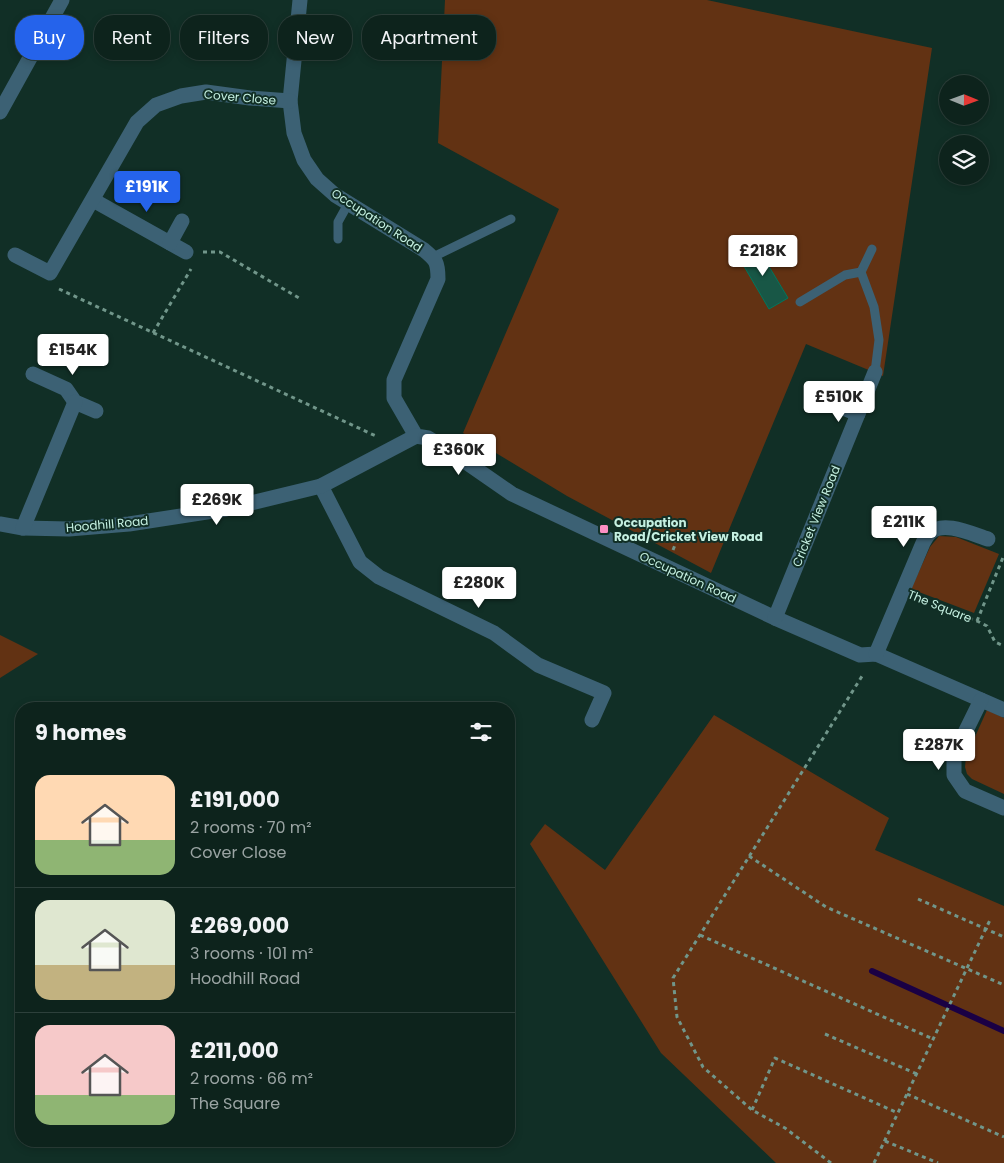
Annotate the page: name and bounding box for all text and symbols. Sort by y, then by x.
chip: Buy [15,15,84,60]
chip: Rent [94,15,170,60]
chip: Filters [180,15,268,60]
chip: New [278,15,352,60]
chip: Apartment [362,15,496,60]
north arrow [939,75,989,125]
map controls [939,75,989,185]
street label: Cover Close [203,85,277,109]
button: layers [939,135,989,185]
pin: £191K [112,170,182,213]
text: £191K [125,175,169,198]
street label: Occupation Road [328,184,426,256]
pin: £218K [728,234,798,277]
text: £218K [739,239,787,262]
pin: £154K [38,334,108,376]
text: £154K [48,338,98,361]
pin: £510K [804,380,874,423]
text: £510K [815,385,863,408]
pin: £360K [424,434,494,476]
text: £360K [433,438,485,461]
street label: Cricket View Road [788,463,844,569]
pin: £269K [182,484,252,526]
text: £269K [192,488,242,511]
pin: £211K [869,506,939,548]
text: £211K [883,510,925,533]
street label: Hoodhill Road [65,512,149,536]
place label: Occupation Road/Cricket View Road [614,514,763,545]
marker: Occupation Road/Cricket View Road [598,523,610,535]
street label: Occupation Road [637,547,739,607]
pin: £280K [444,566,514,609]
text: £280K [453,571,505,594]
street label: The Square [905,585,975,627]
text: 9 homes [35,718,127,747]
icon: filters [467,718,495,746]
pin: £287K [904,728,974,771]
text: £287K [914,733,964,756]
text: £191,000 [190,785,280,814]
icon: home [75,795,135,855]
text: 2 rooms · 70 m² [190,816,312,839]
text: Cover Close [190,841,287,864]
text: £269,000 [190,911,289,940]
icon: home [75,920,135,980]
text: 3 rooms · 101 m² [190,942,313,965]
text: Hoodhill Road [190,967,300,990]
text: £211,000 [190,1036,279,1065]
icon: home [75,1045,135,1105]
text: 2 rooms · 66 m² [190,1067,313,1090]
text: The Square [190,1092,280,1115]

